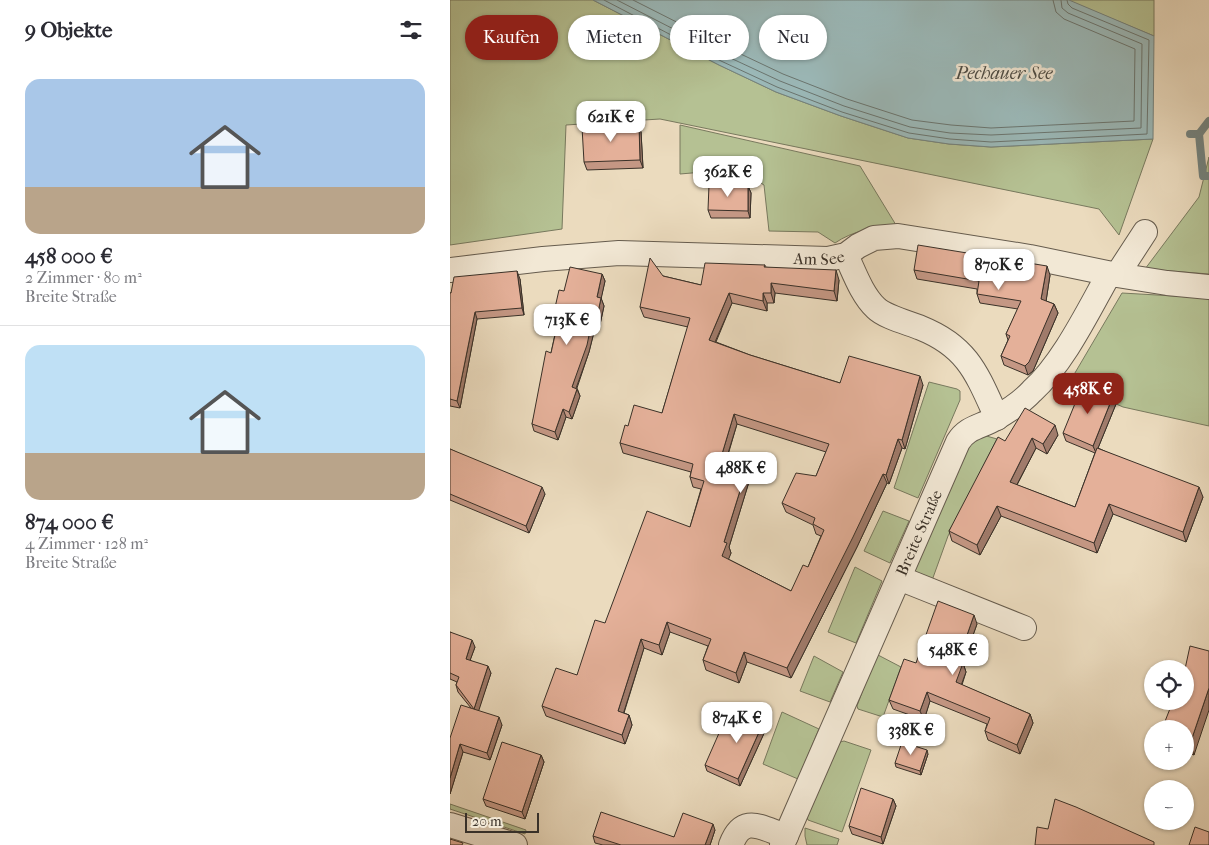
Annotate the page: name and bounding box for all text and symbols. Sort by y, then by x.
chip: Kaufen [465,15,558,60]
chip: Mieten [568,15,660,60]
chip: Filter [670,15,749,60]
chip: Neu [759,15,827,60]
icon: filters [397,16,425,44]
text: 9 Objekte [25,18,112,42]
water label: Pechauer See [955,63,1053,84]
pin: 621K € [570,100,652,143]
text: 621K € [587,107,635,126]
icon: home [180,112,270,202]
pin: 362K € [687,156,769,198]
text: 362K € [704,162,752,181]
text: 458 000 € [25,244,113,268]
street label: Am See [792,247,846,269]
pin: 870K € [958,248,1040,291]
text: 870K € [974,255,1024,274]
text: 2 Zimmer · 80 m² [25,268,142,287]
text: Breite Straße [25,287,117,306]
pin: 713K € [526,304,608,346]
text: 713K € [545,310,589,329]
pin: 458K € [1047,372,1129,415]
icon: home [180,377,270,467]
text: 458K € [1064,379,1112,398]
pin: 488K € [700,452,782,494]
text: 488K € [716,458,766,477]
street label: Breite Straße [892,487,946,579]
text: 874 000 € [25,510,114,534]
text: 4 Zimmer · 128 m² [25,534,148,553]
text: Breite Straße [25,553,117,572]
pin: 548K € [912,634,994,676]
text: 548K € [929,640,977,659]
map controls [1144,660,1194,830]
button: locate [1144,660,1194,710]
pin: 874K € [696,702,778,744]
text: 874K € [712,708,762,727]
pin: 338K € [870,714,952,756]
text: 338K € [888,720,934,739]
button: + [1144,720,1194,770]
button: − [1144,780,1194,830]
scale bar [465,810,539,833]
text: 20 m [472,813,502,830]

